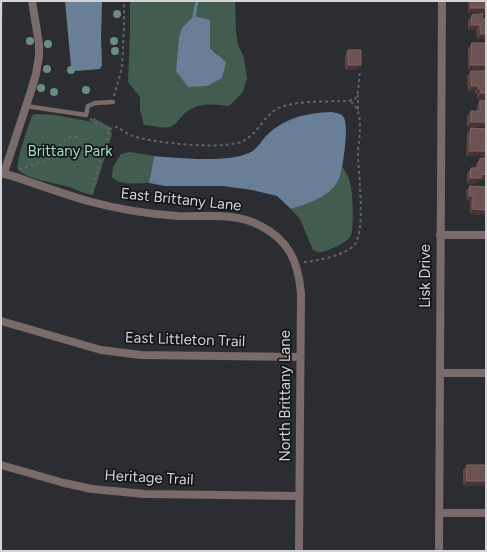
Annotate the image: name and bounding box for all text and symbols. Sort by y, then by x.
park label: Brittany Park [27,143,113,161]
street label: East Brittany Lane [120,185,242,215]
street label: Lisk Drive [417,244,435,308]
street label: East Littleton Trail [124,329,246,351]
street label: North Brittany Lane [277,330,295,462]
street label: Heritage Trail [104,467,194,489]

